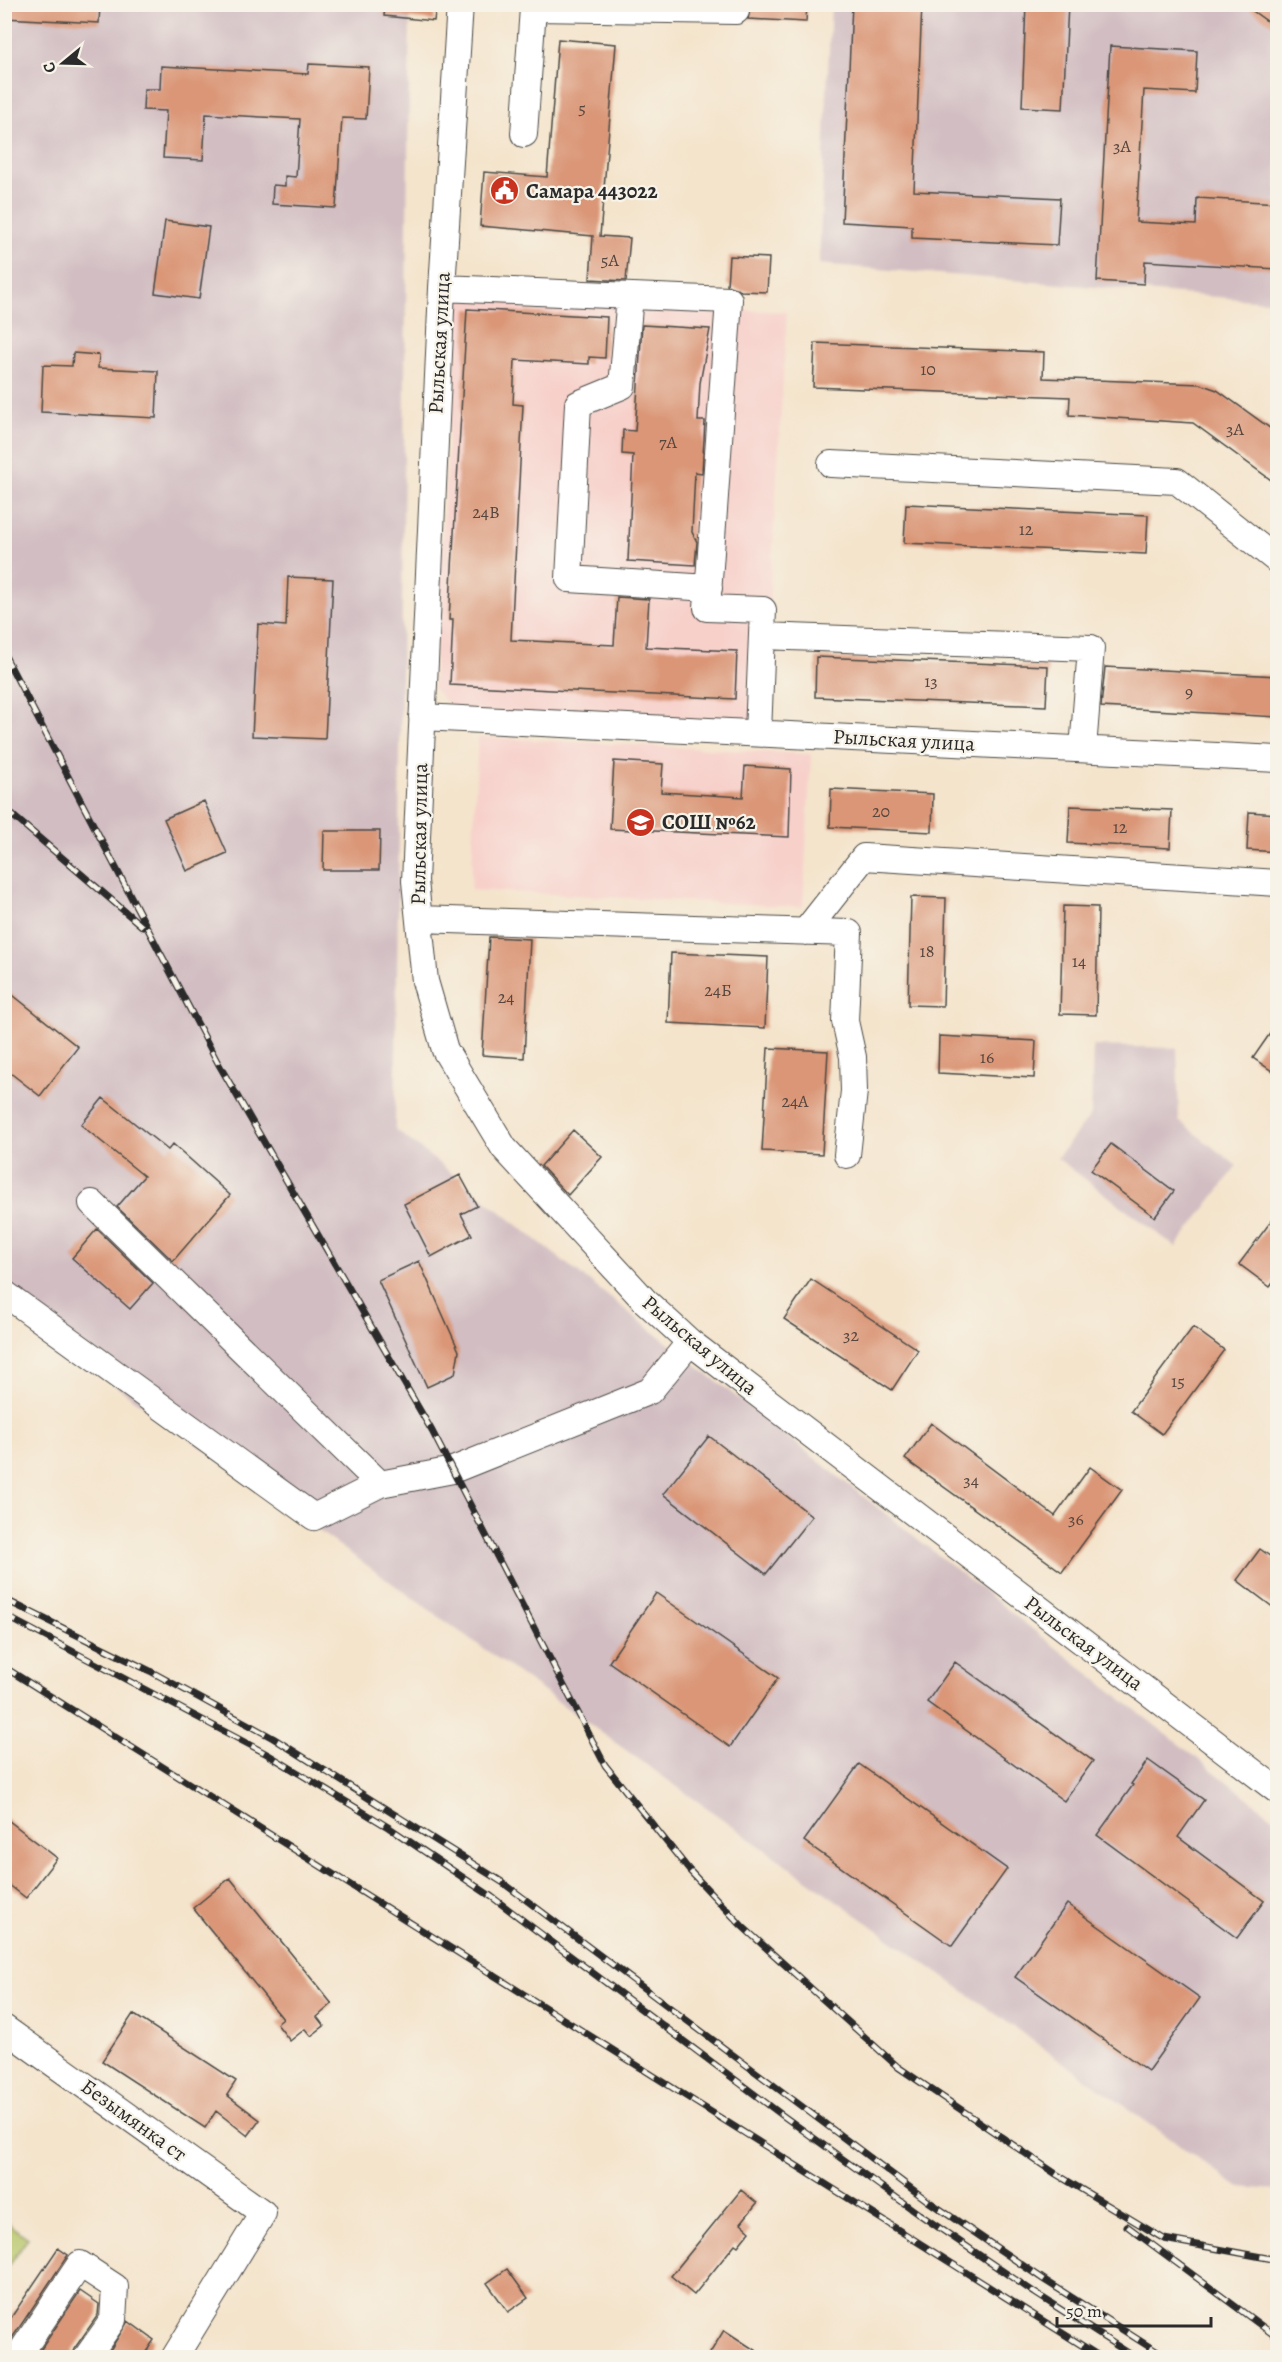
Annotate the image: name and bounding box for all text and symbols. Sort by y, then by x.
north arrow [33,33,93,93]
text: С [38,59,62,76]
house number: 5 [578,96,586,120]
house number: 3А [1113,134,1131,158]
public building icon: Самара 443022 [489,175,521,207]
place label: Самара 443022 [526,177,658,205]
house number: 5А [601,248,620,272]
street label: Рыльская улица [421,271,457,415]
house number: 10 [920,357,936,381]
house number: 3А [1226,417,1244,441]
house number: 7А [659,430,678,454]
house number: 24В [472,500,500,524]
house number: 12 [1019,517,1034,541]
house number: 13 [924,669,938,693]
house number: 9 [1185,680,1193,704]
street label: Рыльская улица [832,722,976,758]
street label: Рыльская улица [404,762,434,905]
house number: 20 [872,799,890,823]
school or university icon: СОШ №62 [625,806,657,838]
place label: СОШ №62 [662,808,756,836]
house number: 12 [1113,815,1128,839]
house number: 18 [920,939,934,963]
house number: 14 [1072,949,1086,973]
house number: 24Б [704,978,732,1002]
house number: 24 [498,985,514,1009]
house number: 16 [980,1045,994,1069]
house number: 24А [781,1089,809,1113]
street label: Рыльская улица [637,1289,764,1402]
house number: 32 [843,1323,859,1347]
house number: 15 [1171,1369,1185,1393]
house number: 34 [963,1468,979,1492]
house number: 36 [1068,1507,1084,1531]
street label: Рыльская улица [1019,1589,1149,1697]
street label: Безымянка ст [75,2072,193,2168]
scale bar [1057,2290,1212,2328]
text: 50 m [1066,2299,1102,2323]

